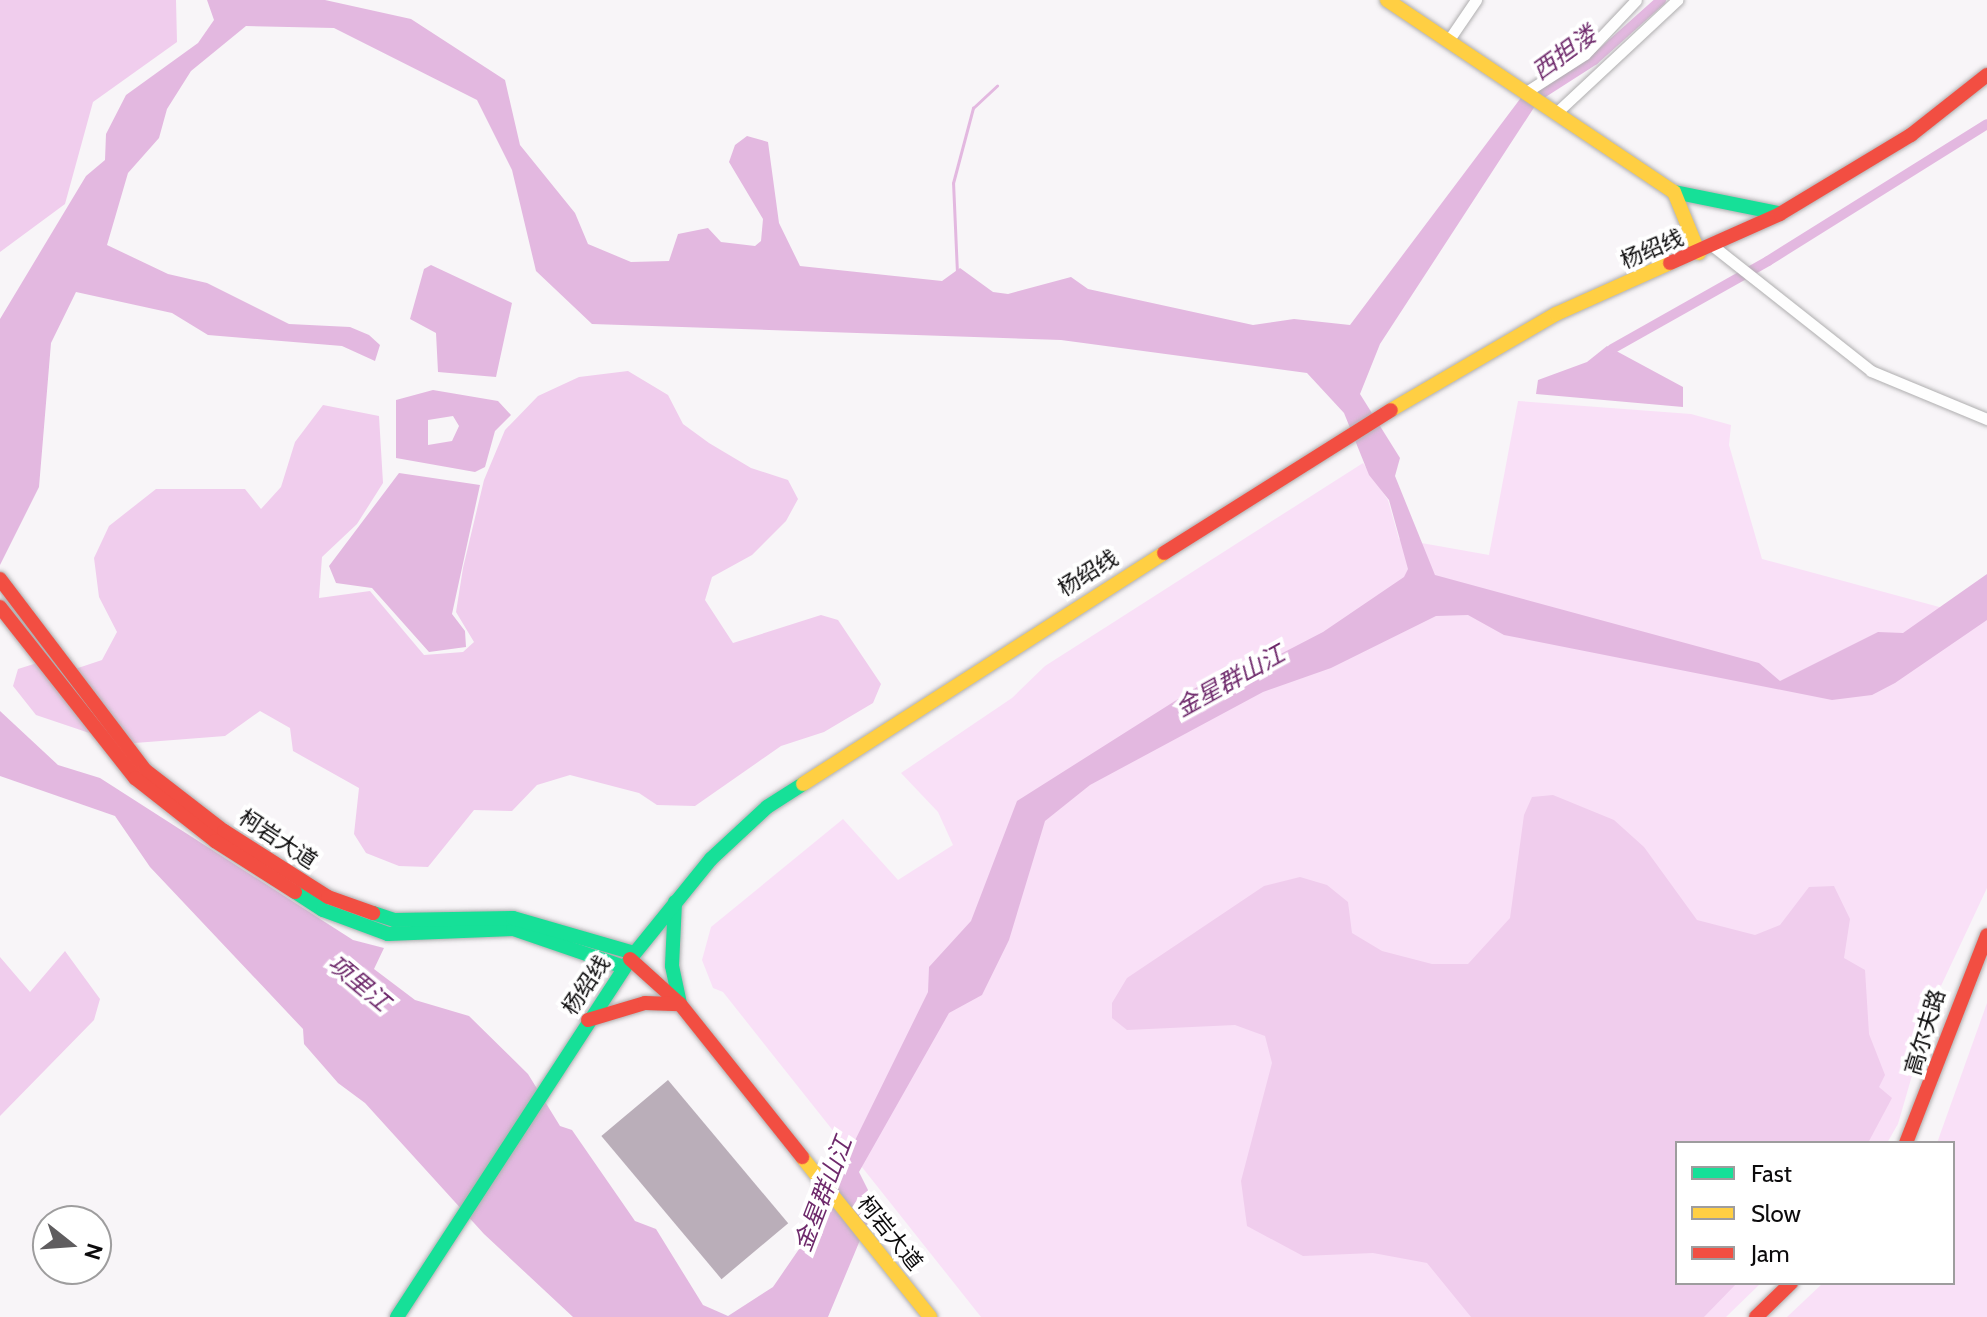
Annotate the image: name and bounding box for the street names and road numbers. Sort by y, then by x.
street label: 杨绍线 [1616,224,1688,274]
street label: 杨绍线 [1053,544,1123,602]
street label: 柯岩大道 [234,804,322,874]
street label: 杨绍线 [557,950,615,1020]
street label: 高尔夫路 [1900,986,1950,1078]
street label: 柯岩大道 [852,1190,928,1276]

